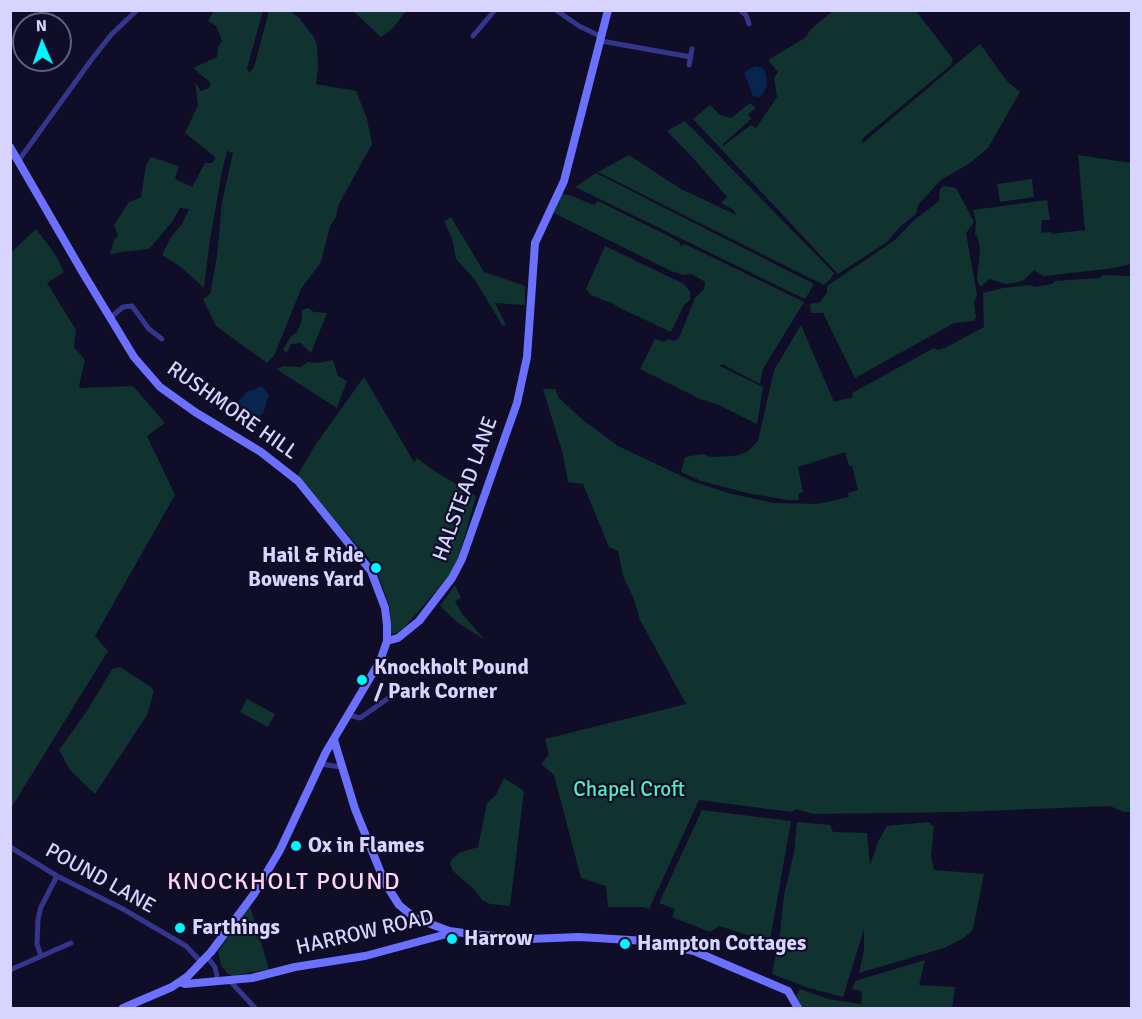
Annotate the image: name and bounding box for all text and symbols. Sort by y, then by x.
north arrow [12,12,72,72]
text: N [36,16,47,36]
street label: RUSHMORE HILL [162,357,302,465]
street label: HALSTEAD LANE [428,413,504,565]
place label: Hail & Ride Bowens Yard [248,543,364,593]
marker: Hail & Ride Bowens Yard [369,561,383,575]
place label: Knockholt Pound / Park Corner [374,655,529,705]
marker: Knockholt Pound / Park Corner [355,673,369,687]
park label: Chapel Croft [573,777,685,803]
place label: Ox in Flames [308,833,424,859]
street label: POUND LANE [41,838,159,920]
marker: Ox in Flames [289,839,303,853]
district label: KNOCKHOLT POUND [167,869,401,897]
street label: HARROW ROAD [294,905,436,961]
place label: Farthings [192,915,280,941]
marker: Farthings [173,921,187,935]
place label: Harrow [464,926,532,952]
place label: Hampton Cottages [637,931,806,957]
marker: Harrow [445,932,459,946]
marker: Hampton Cottages [618,937,632,951]

